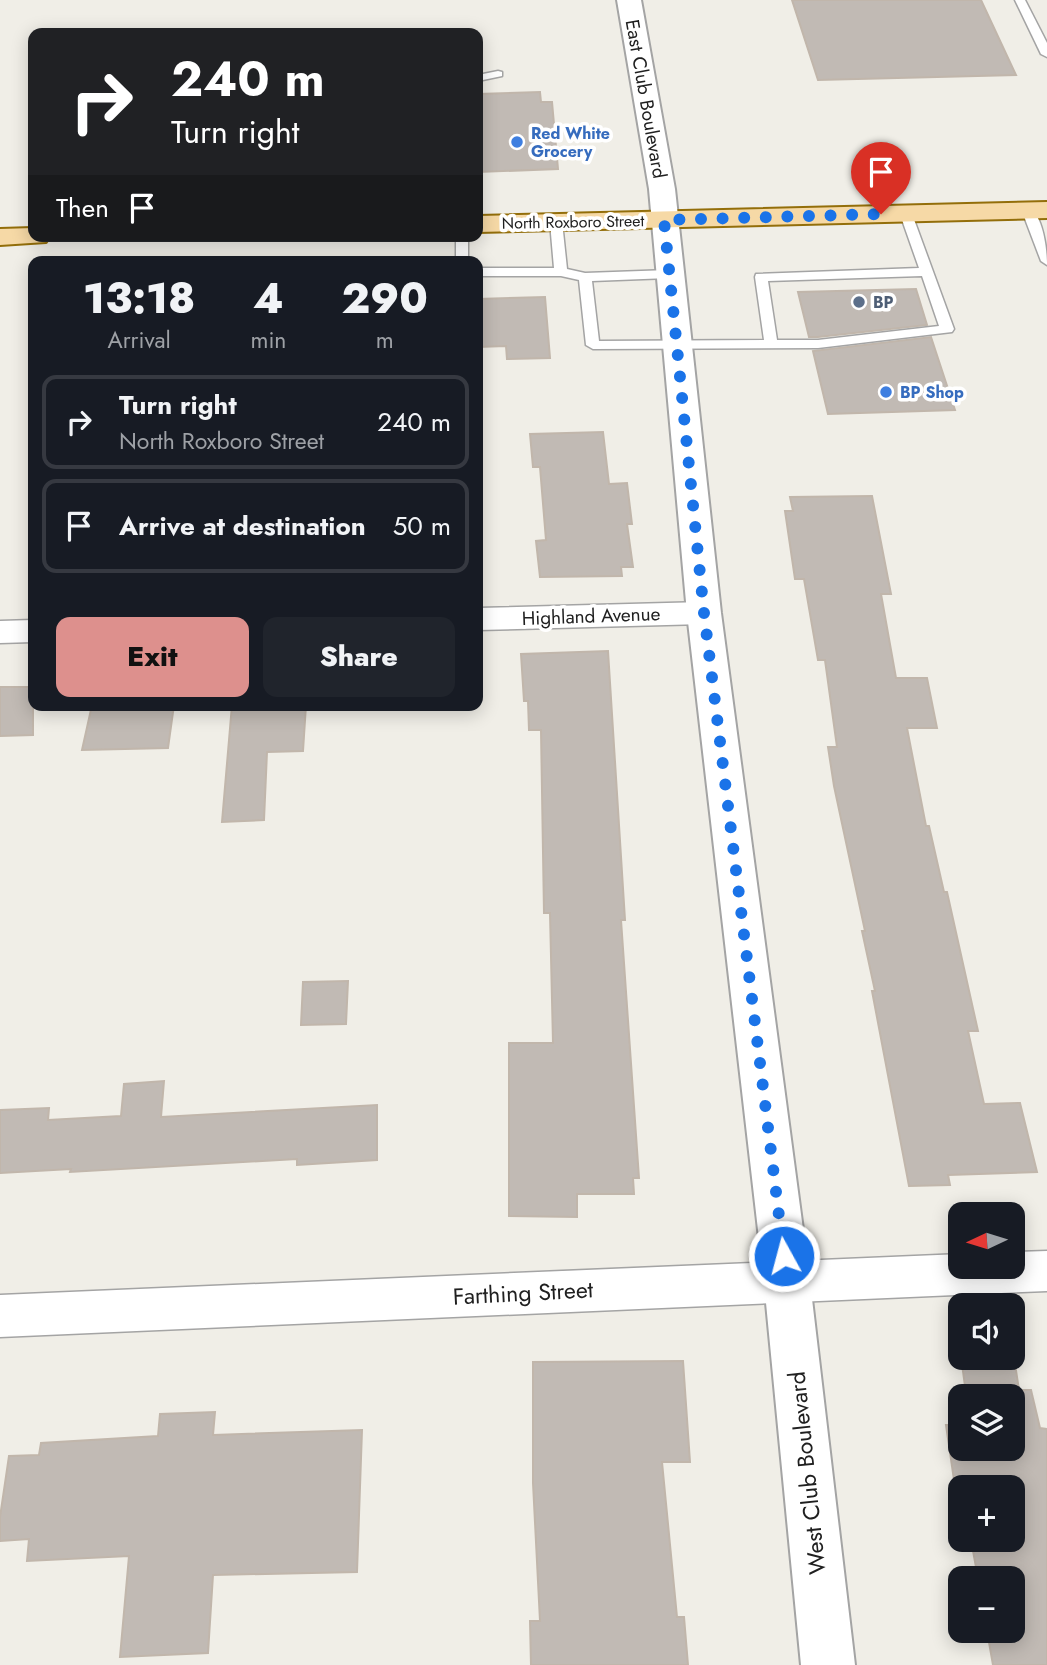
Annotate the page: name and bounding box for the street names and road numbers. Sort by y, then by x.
street label: East Club Boulevard [619,17,673,181]
street label: North Roxboro Street [501,209,645,235]
street label: Highland Avenue [521,600,661,632]
street label: Farthing Street [452,1272,594,1314]
street label: West Club Boulevard [779,1370,835,1576]

